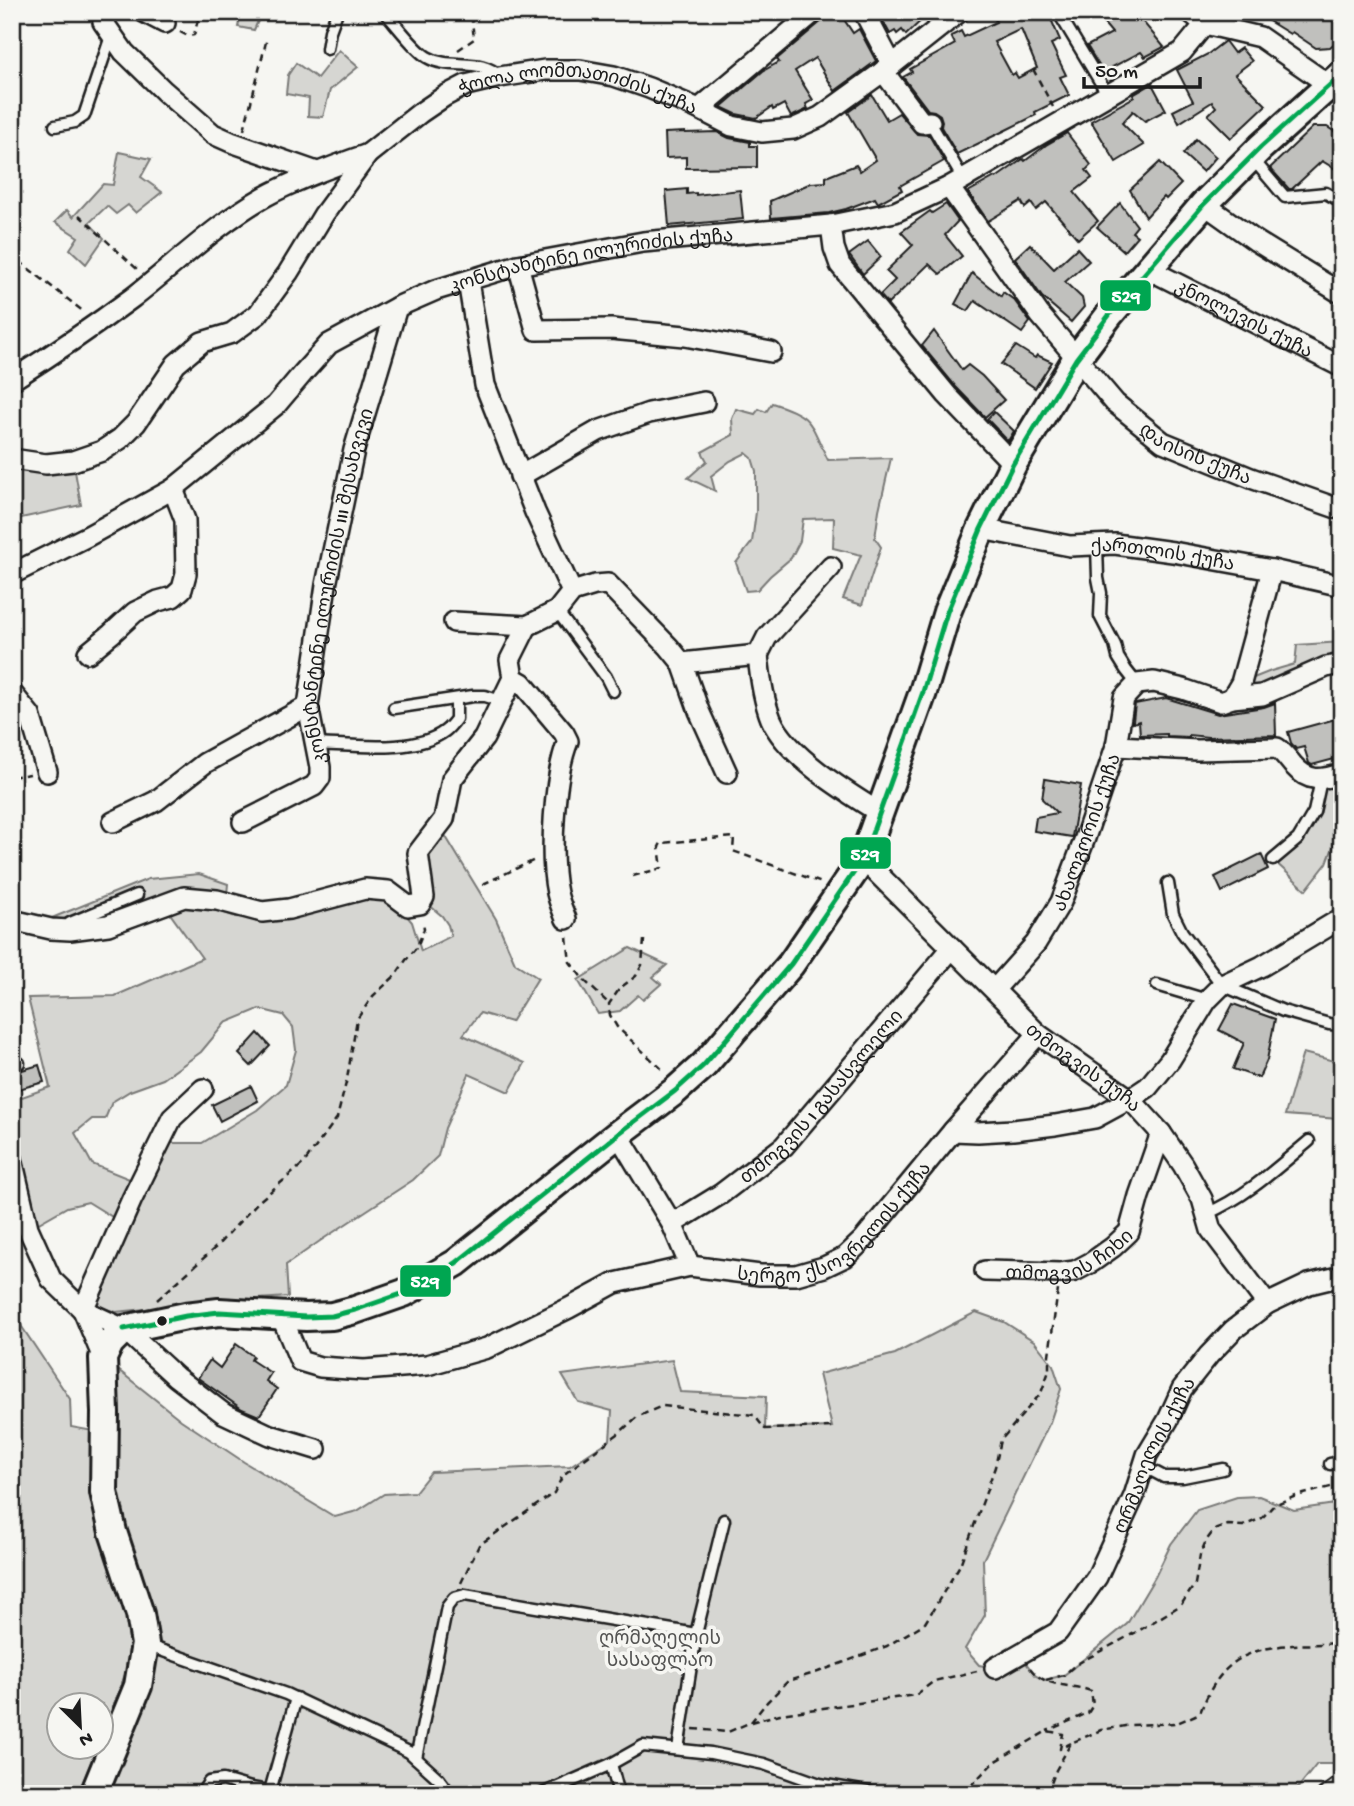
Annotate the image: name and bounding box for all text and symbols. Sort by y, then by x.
scale bar [1084,46,1200,90]
text: 50 m [1095,61,1138,86]
street label: ჭოლა ლომთათიძის ქუჩა [455,62,700,122]
street label: კონსტანტინე ილურიძის ქუჩა [446,226,734,300]
street label: კნოლევის ქუჩა [1170,276,1316,365]
line badge: 529 [1099,279,1152,312]
text: 529 [1112,287,1141,310]
street label: კონსტანტინე ილურიძის III შესახვევი [299,406,381,766]
street label: დაისის ქუჩა [1133,419,1254,492]
street label: ქართლის ქუჩა [1090,535,1236,578]
street label: ახალგორის ქუჩა [1050,751,1128,917]
line badge: 529 [839,836,892,870]
text: 529 [851,845,880,868]
street label: თმოგვის I გასასვლელი [736,1006,910,1191]
street label: თმოგვის ქუჩა [1019,1020,1144,1118]
street label: სერგო ქსოვრელის ქუჩა [735,1159,938,1290]
street label: თმოგვის ჩიხი [1005,1226,1140,1288]
line badge: 529 [399,1264,452,1298]
text: 529 [411,1272,440,1295]
unlabelled marker [155,1314,169,1328]
street label: ღრმაღელის ქუჩა [1110,1373,1202,1538]
park label: ღრმაღელის სასაფლაო [599,1628,721,1674]
north arrow [46,1690,116,1760]
text: N [75,1725,96,1751]

